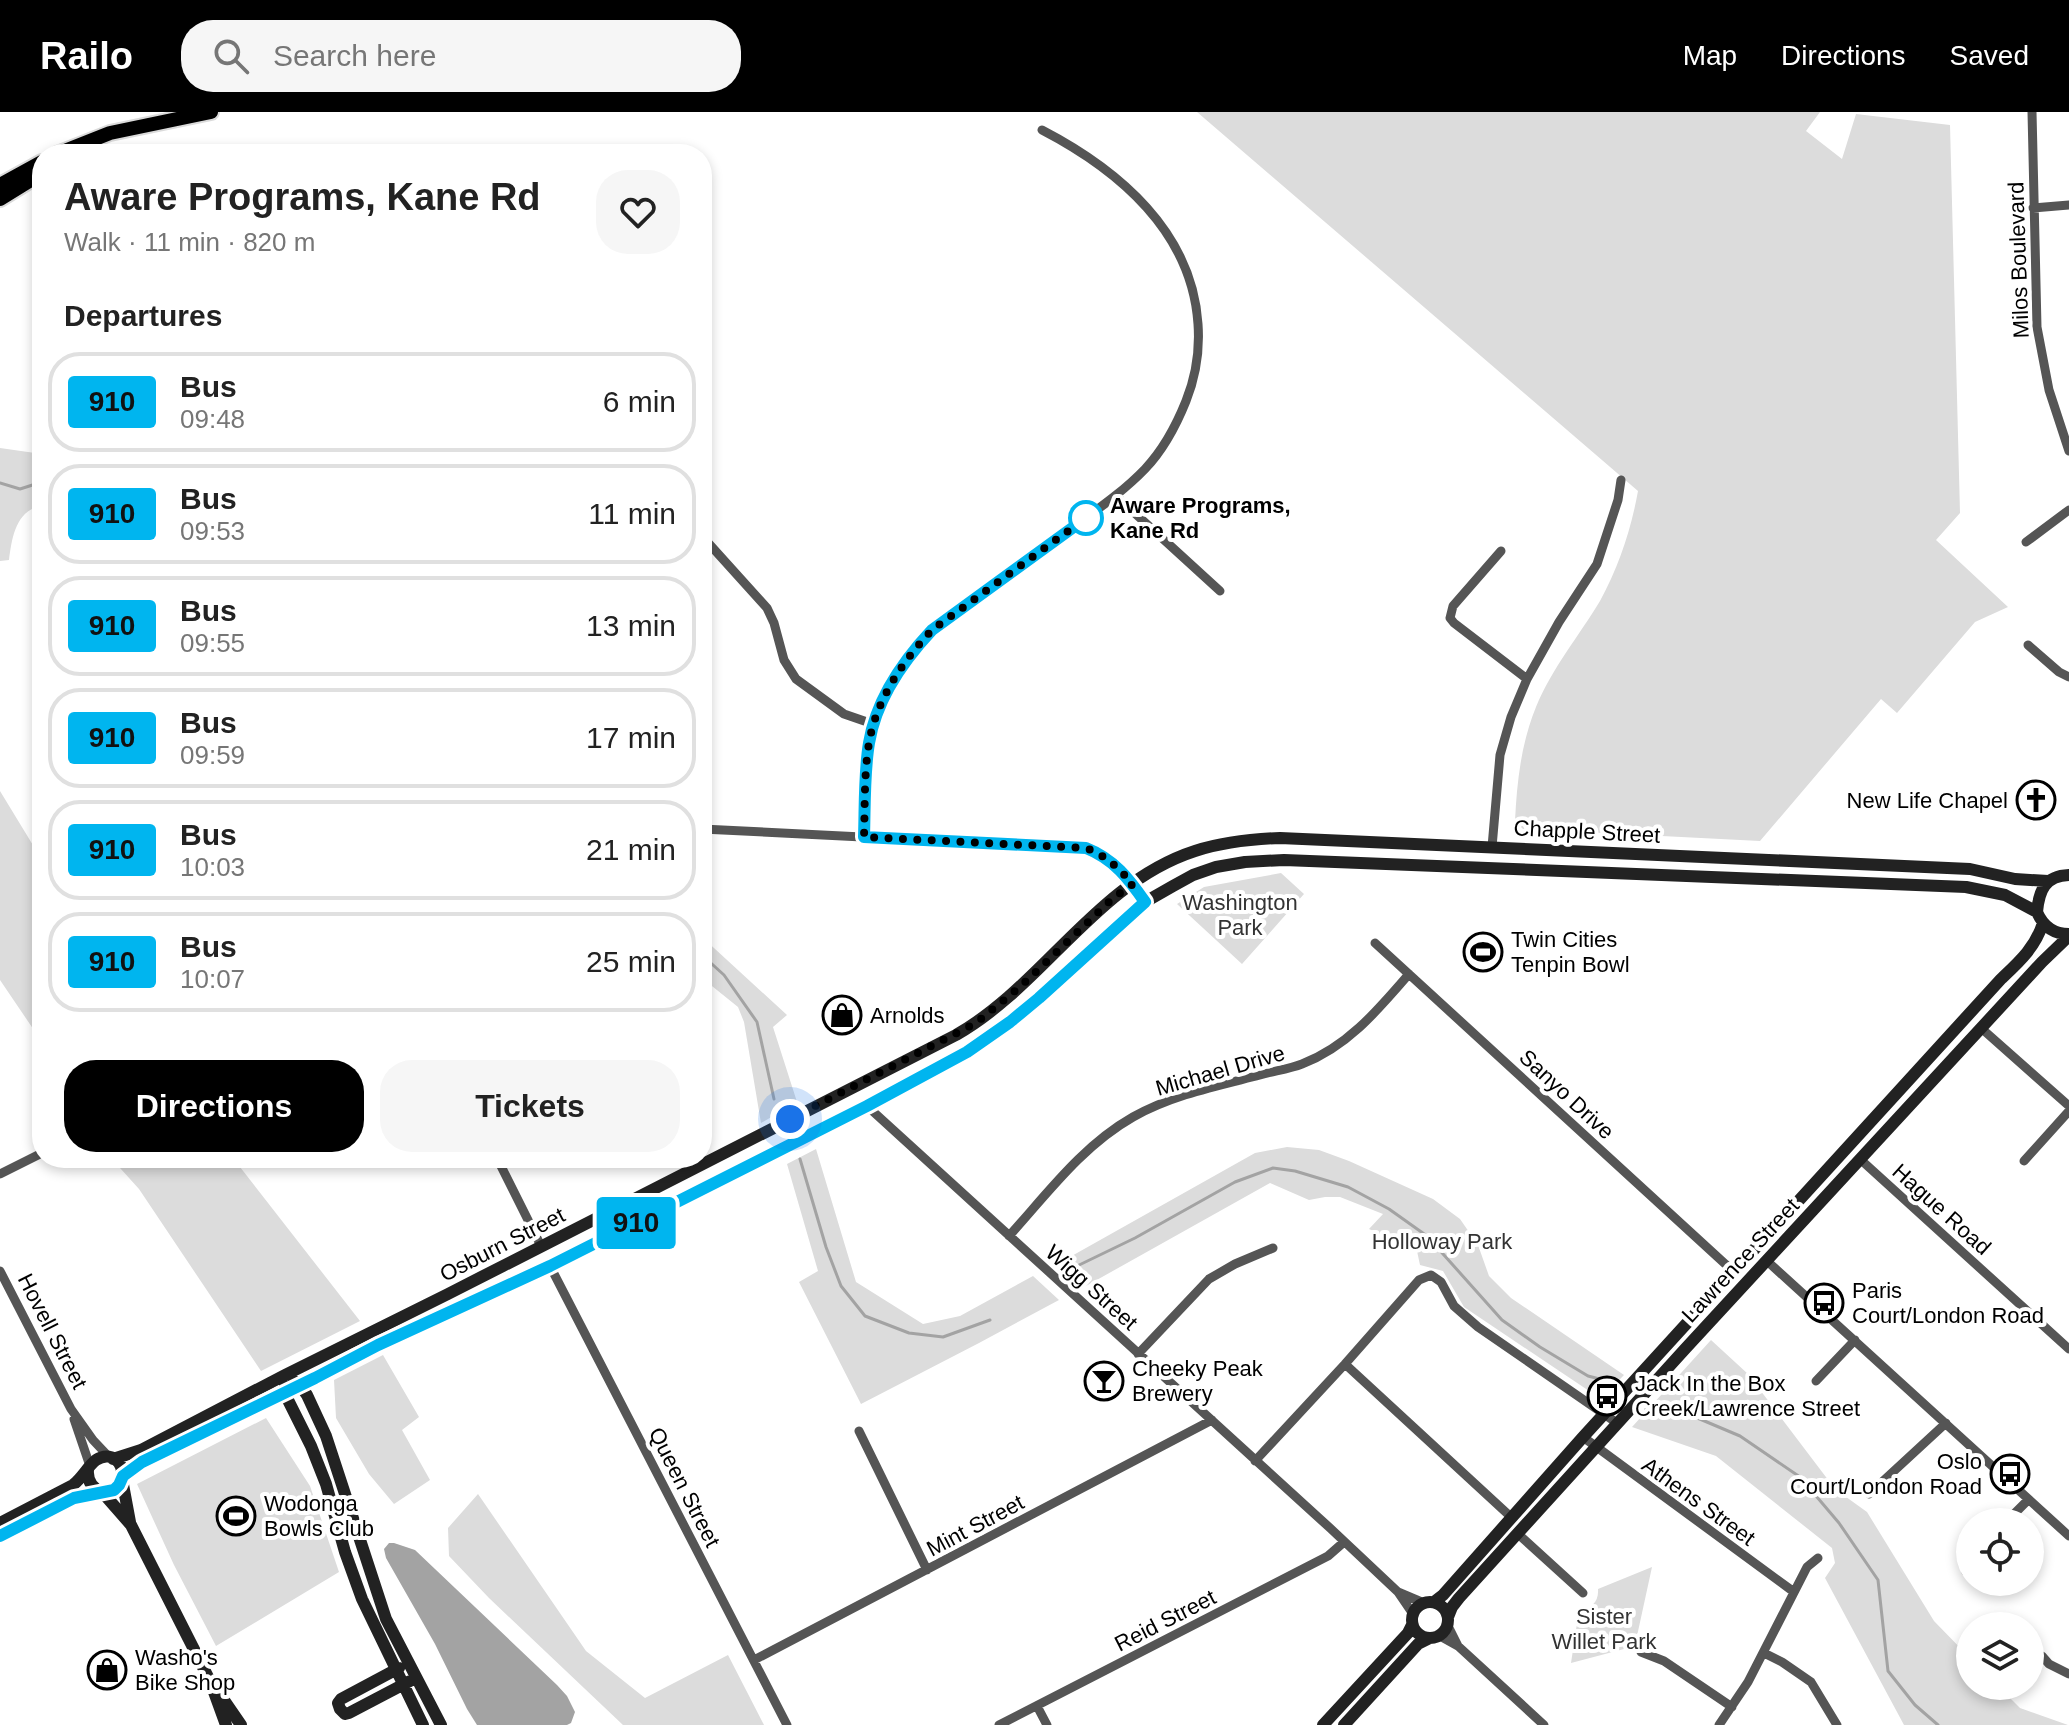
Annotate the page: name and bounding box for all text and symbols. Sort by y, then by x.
search box [181,20,741,92]
icon: search [209,34,253,78]
text: Railo [40,35,133,77]
text: Search here [273,39,436,72]
text: Map [1683,40,1737,71]
text: Directions [1781,40,1906,71]
text: Saved [1950,40,2029,71]
button: heart [596,170,680,254]
text: Aware Programs, Kane Rd [64,176,541,218]
street label: Milos Boulevard [2003,181,2034,339]
text: Walk · 11 min · 820 m [64,227,315,257]
text: Departures [64,299,222,332]
text: Bus [180,370,237,403]
text: 6 min [603,385,676,418]
text: 910 [89,386,135,417]
text: 09:48 [180,404,245,434]
text: Bus [180,482,237,515]
place label: Aware Programs, Kane Rd [1110,493,1291,543]
text: 11 min [588,497,676,530]
text: 910 [89,498,135,529]
marker: Aware Programs, Kane Rd [1069,501,1103,535]
text: 09:53 [180,516,245,546]
text: Bus [180,594,237,627]
text: 13 min [586,609,676,642]
text: 910 [89,610,135,641]
text: 09:55 [180,628,245,658]
text: Bus [180,706,237,739]
text: 17 min [586,721,676,754]
text: 910 [89,722,135,753]
text: 09:59 [180,740,245,770]
church icon: New Life Chapel [2015,779,2057,821]
place label: New Life Chapel [1847,788,2008,813]
street label: Chapple Street [1513,815,1661,848]
text: Bus [180,818,237,851]
text: 21 min [586,833,676,866]
text: 910 [89,834,135,865]
text: 10:03 [180,852,245,882]
park label: Washington Park [1182,890,1298,940]
place label: Twin Cities Tenpin Bowl [1511,927,1630,977]
text: Bus [180,930,237,963]
sports icon: Twin Cities Tenpin Bowl [1462,931,1504,973]
text: 25 min [586,945,676,978]
text: 910 [89,946,135,977]
text: 10:07 [180,964,245,994]
shop icon: Arnolds [821,994,863,1036]
place label: Arnolds [870,1003,945,1028]
street label: Michael Drive [1153,1040,1288,1101]
street label: Sanyo Drive [1514,1044,1619,1144]
button: Directions [64,1060,364,1152]
button: Tickets [380,1060,680,1152]
your location [770,1099,810,1139]
street label: Hague Road [1887,1159,1996,1260]
street label: Lawrence Street [1677,1193,1804,1327]
line badge: 910 [590,1197,682,1249]
street label: Osburn Street [436,1202,569,1287]
text: 910 [613,1207,659,1238]
park label: Holloway Park [1372,1229,1513,1254]
street label: Wigg Street [1041,1240,1143,1335]
street label: Hovell Street [13,1269,92,1393]
place label: Paris Court/London Road [1852,1278,2044,1328]
bus stop icon: Paris Court/London Road [1803,1282,1845,1324]
place label: Cheeky Peak Brewery [1132,1356,1264,1406]
bar icon: Cheeky Peak Brewery [1083,1360,1125,1402]
place label: Jack In the Box Creek/Lawrence Street [1635,1371,1860,1421]
bus stop icon: Jack In the Box Creek/Lawrence Street [1586,1375,1628,1417]
street label: Queen Street [644,1423,725,1551]
place label: Oslo Court/London Road [1790,1449,1982,1499]
street label: Athens Street [1637,1452,1760,1551]
bus stop icon: Oslo Court/London Road [1989,1453,2031,1495]
street label: Mint Street [922,1489,1028,1561]
place label: Wodonga Bowls Club [264,1491,374,1541]
sports icon: Wodonga Bowls Club [215,1495,257,1537]
map controls [1956,1508,2044,1700]
button: locate [1956,1508,2044,1596]
street label: Reid Street [1111,1584,1220,1657]
park label: Sister Willet Park [1551,1604,1658,1654]
button: layers [1956,1612,2044,1700]
place label: Washo's Bike Shop [135,1645,235,1695]
shop icon: Washo's Bike Shop [86,1649,128,1691]

